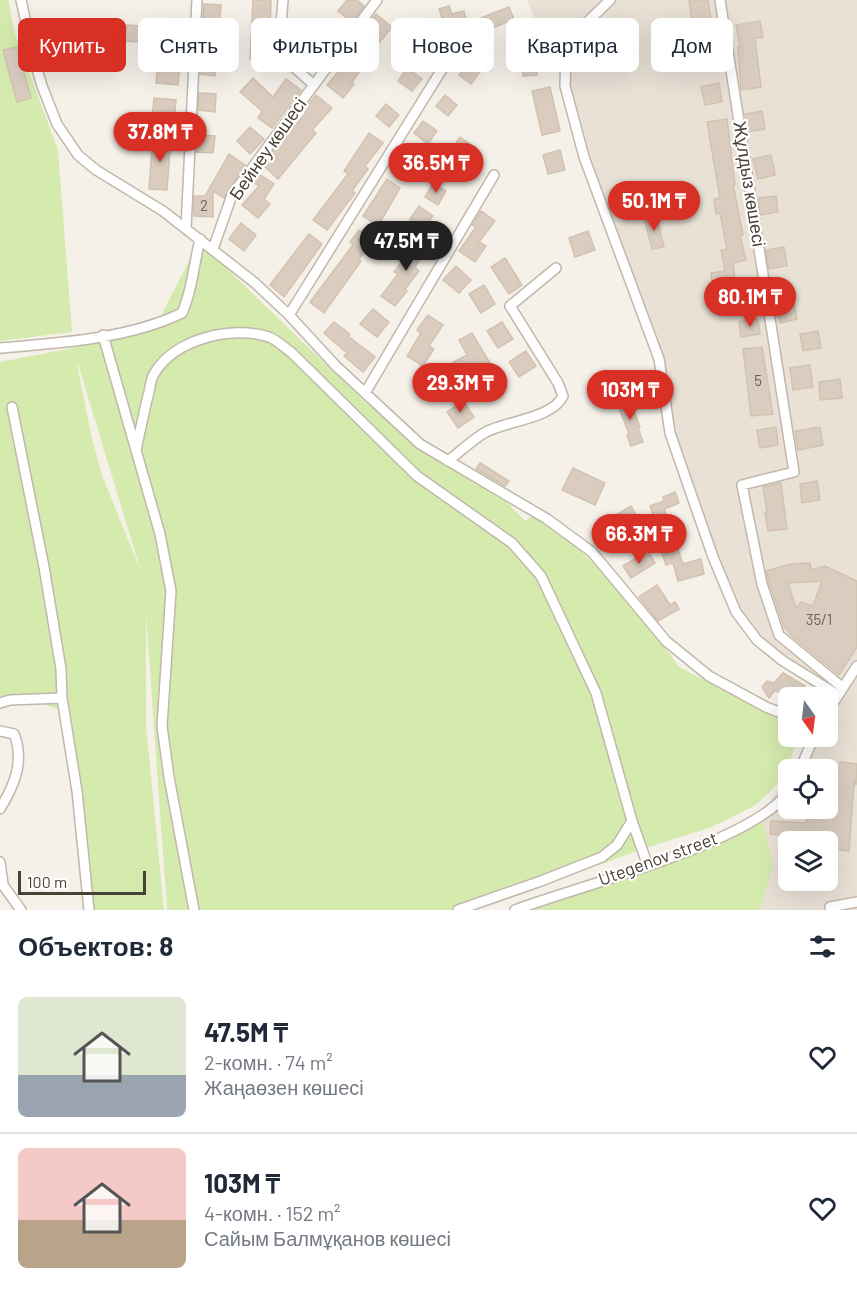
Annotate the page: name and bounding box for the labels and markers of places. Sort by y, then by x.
pin: 37.8M ₸ [105,112,215,163]
pin: 36.5M ₸ [381,143,491,194]
pin: 50.1M ₸ [599,181,709,232]
pin: 47.5M ₸ [351,221,461,272]
pin: 80.1M ₸ [695,277,805,328]
pin: 29.3M ₸ [405,363,515,414]
pin: 103M ₸ [581,370,679,421]
pin: 66.3M ₸ [584,514,694,565]

